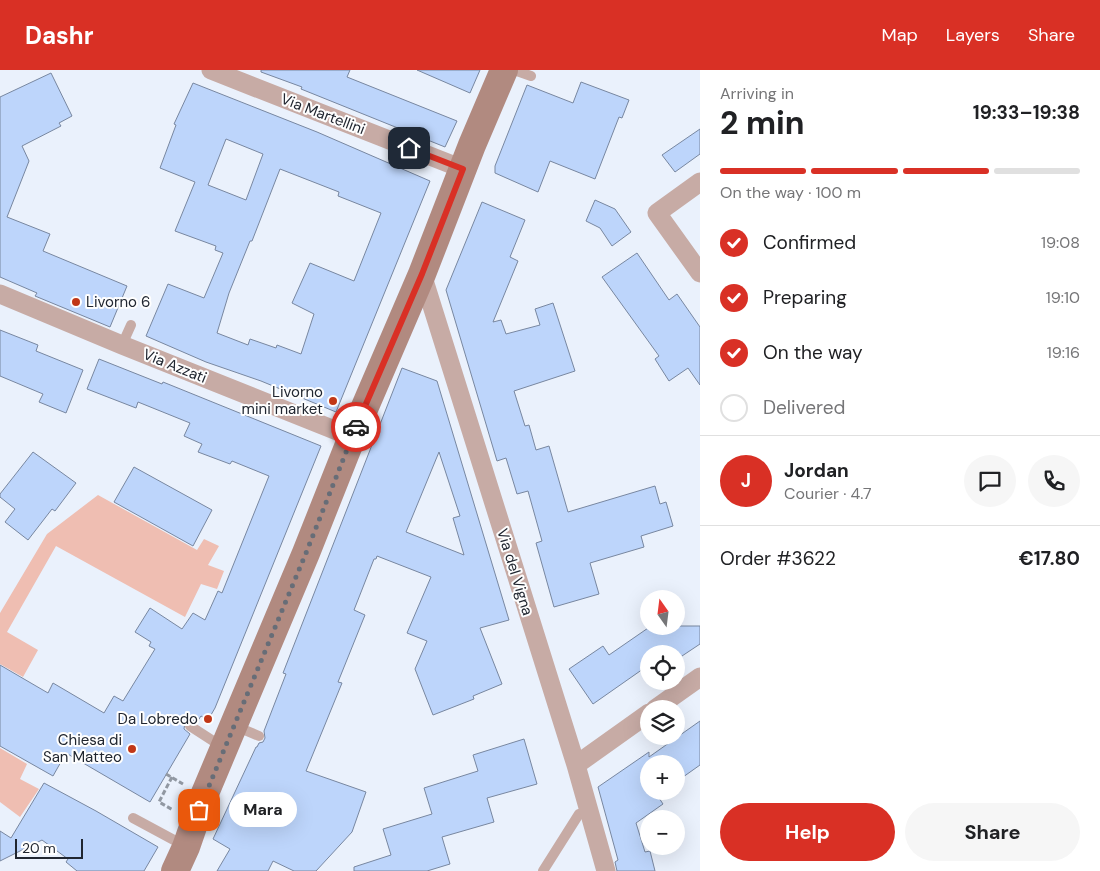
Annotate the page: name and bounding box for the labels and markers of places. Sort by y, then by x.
pin [388,127,430,169]
place label: Livorno 6 [86,292,150,312]
marker: Livorno 6 [70,296,82,308]
place label: Livorno mini market [242,382,323,419]
marker: Livorno mini market [327,395,339,407]
place label: Da Lobredo [118,709,198,729]
marker: Da Lobredo [202,713,214,725]
place label: Chiesa di San Matteo [43,730,122,767]
marker: Chiesa di San Matteo [126,743,138,755]
pin [178,789,220,831]
callout: Mara [229,792,296,828]

